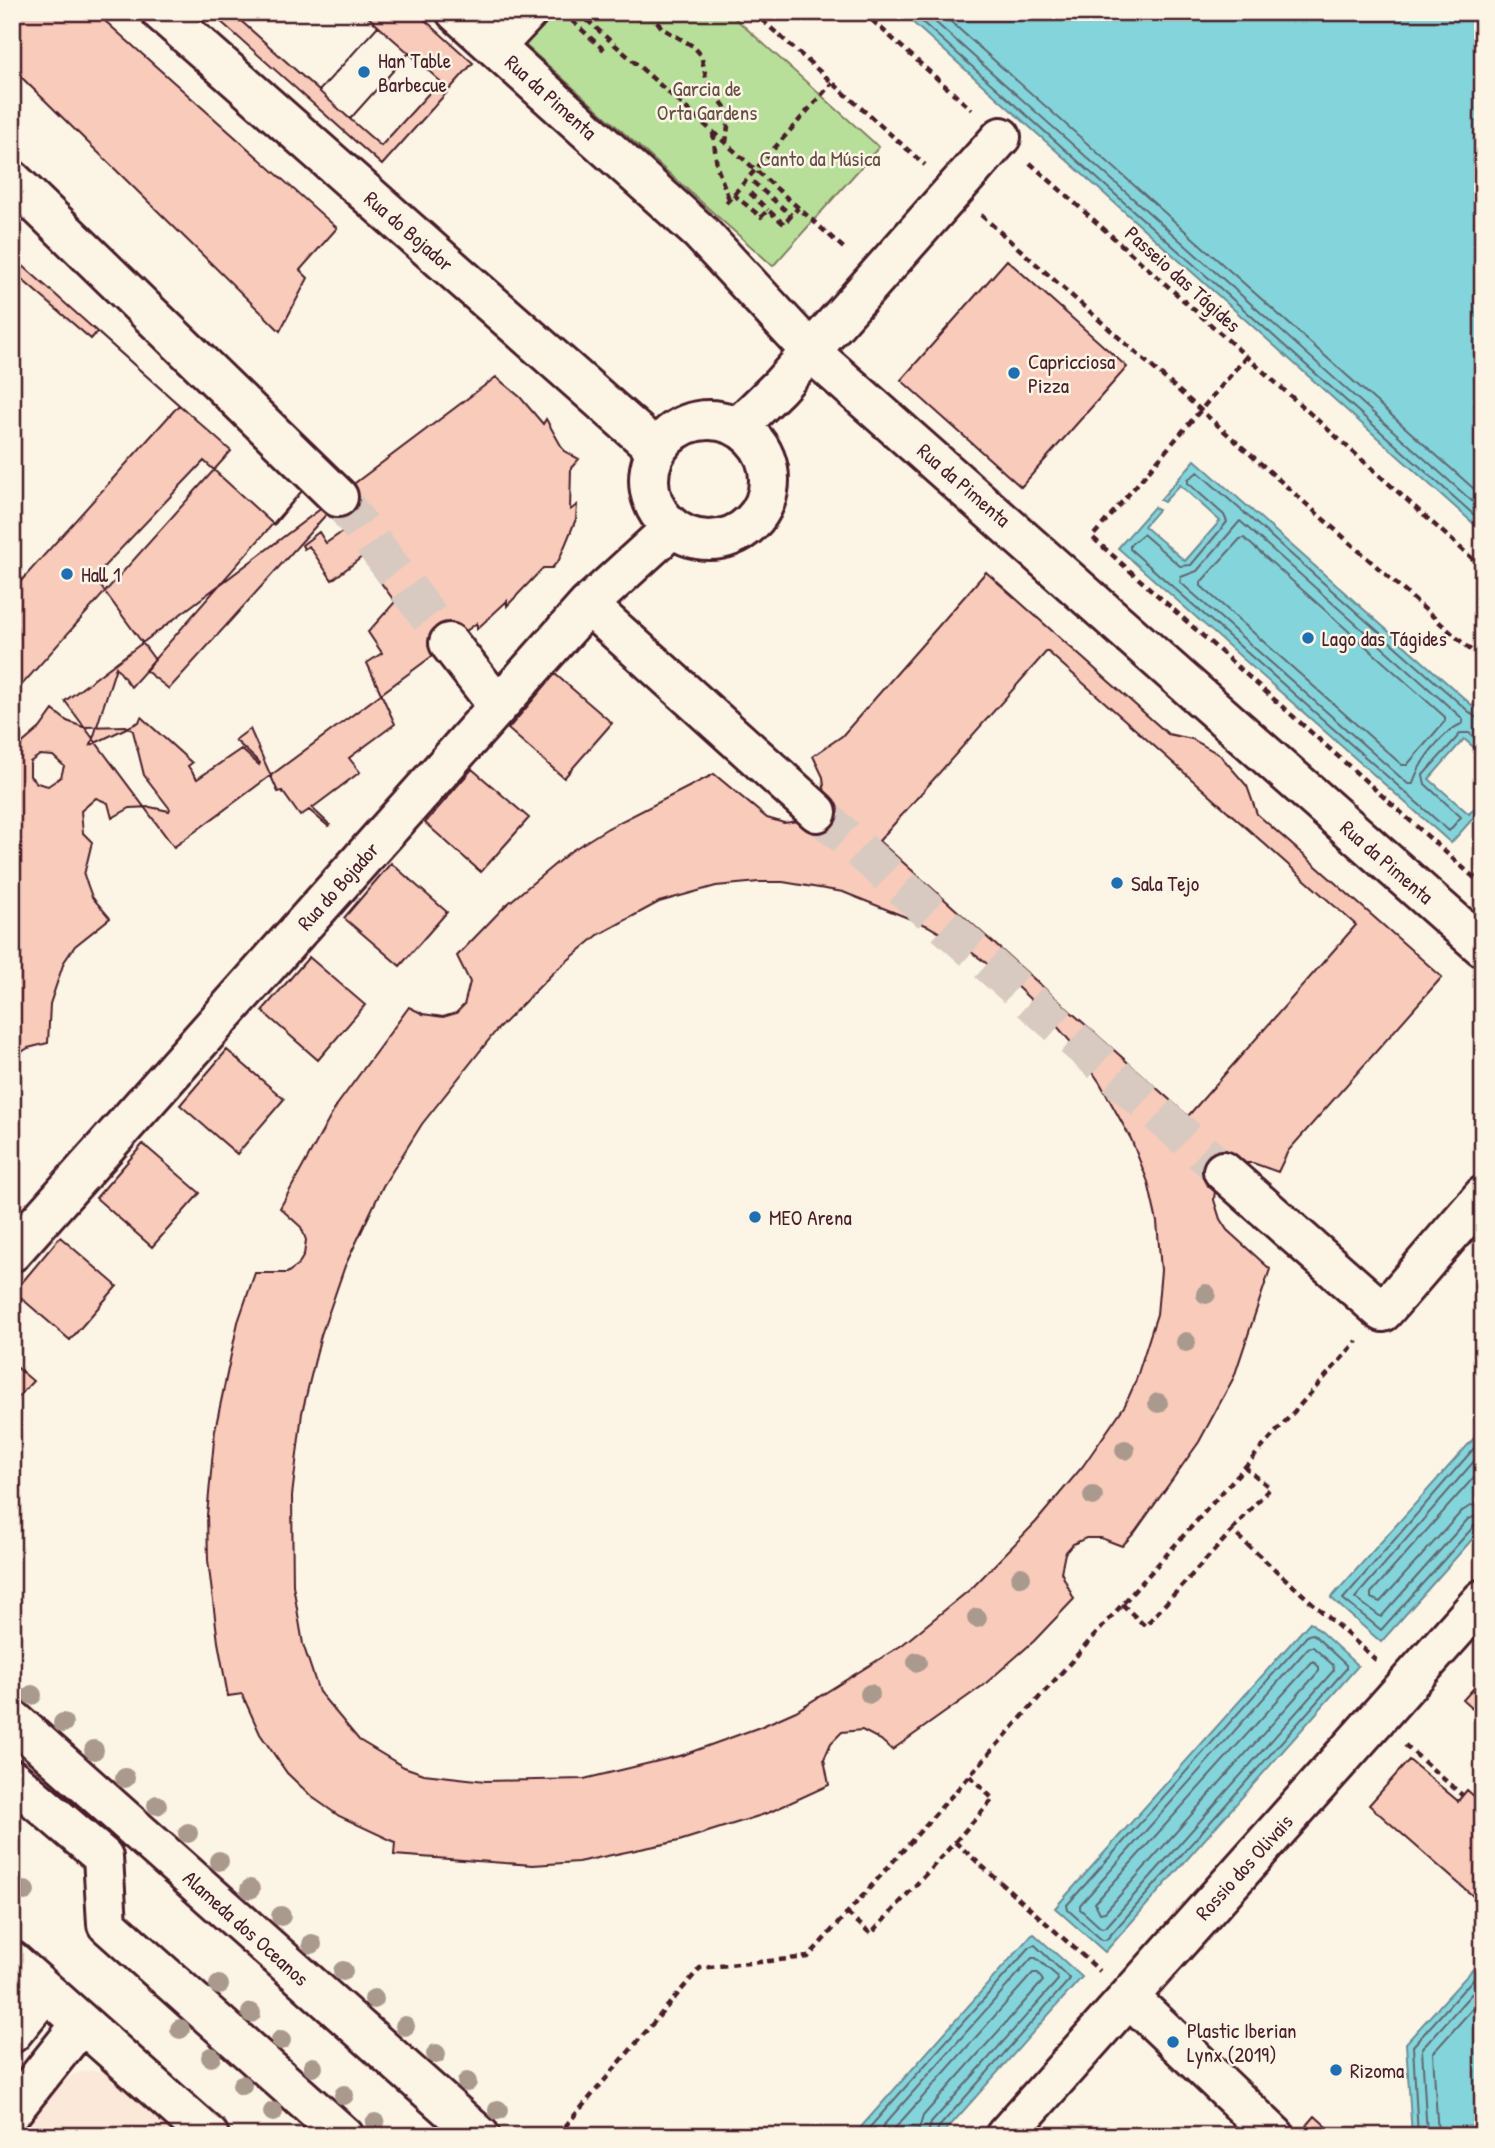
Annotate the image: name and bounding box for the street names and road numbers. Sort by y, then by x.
street label: Rua da Pimenta [499,48,603,146]
street label: Rua do Bojador [358,184,460,278]
street label: Passeio das Tágides [1119,219,1247,339]
street label: Rua da Pimenta [911,436,1017,534]
street label: Rua da Pimenta [1334,813,1440,911]
street label: Rua do Bojador [291,836,385,936]
street label: Rossio dos Olivais [1189,1808,1299,1926]
street label: Alameda dos Oceanos [177,1864,315,1992]

